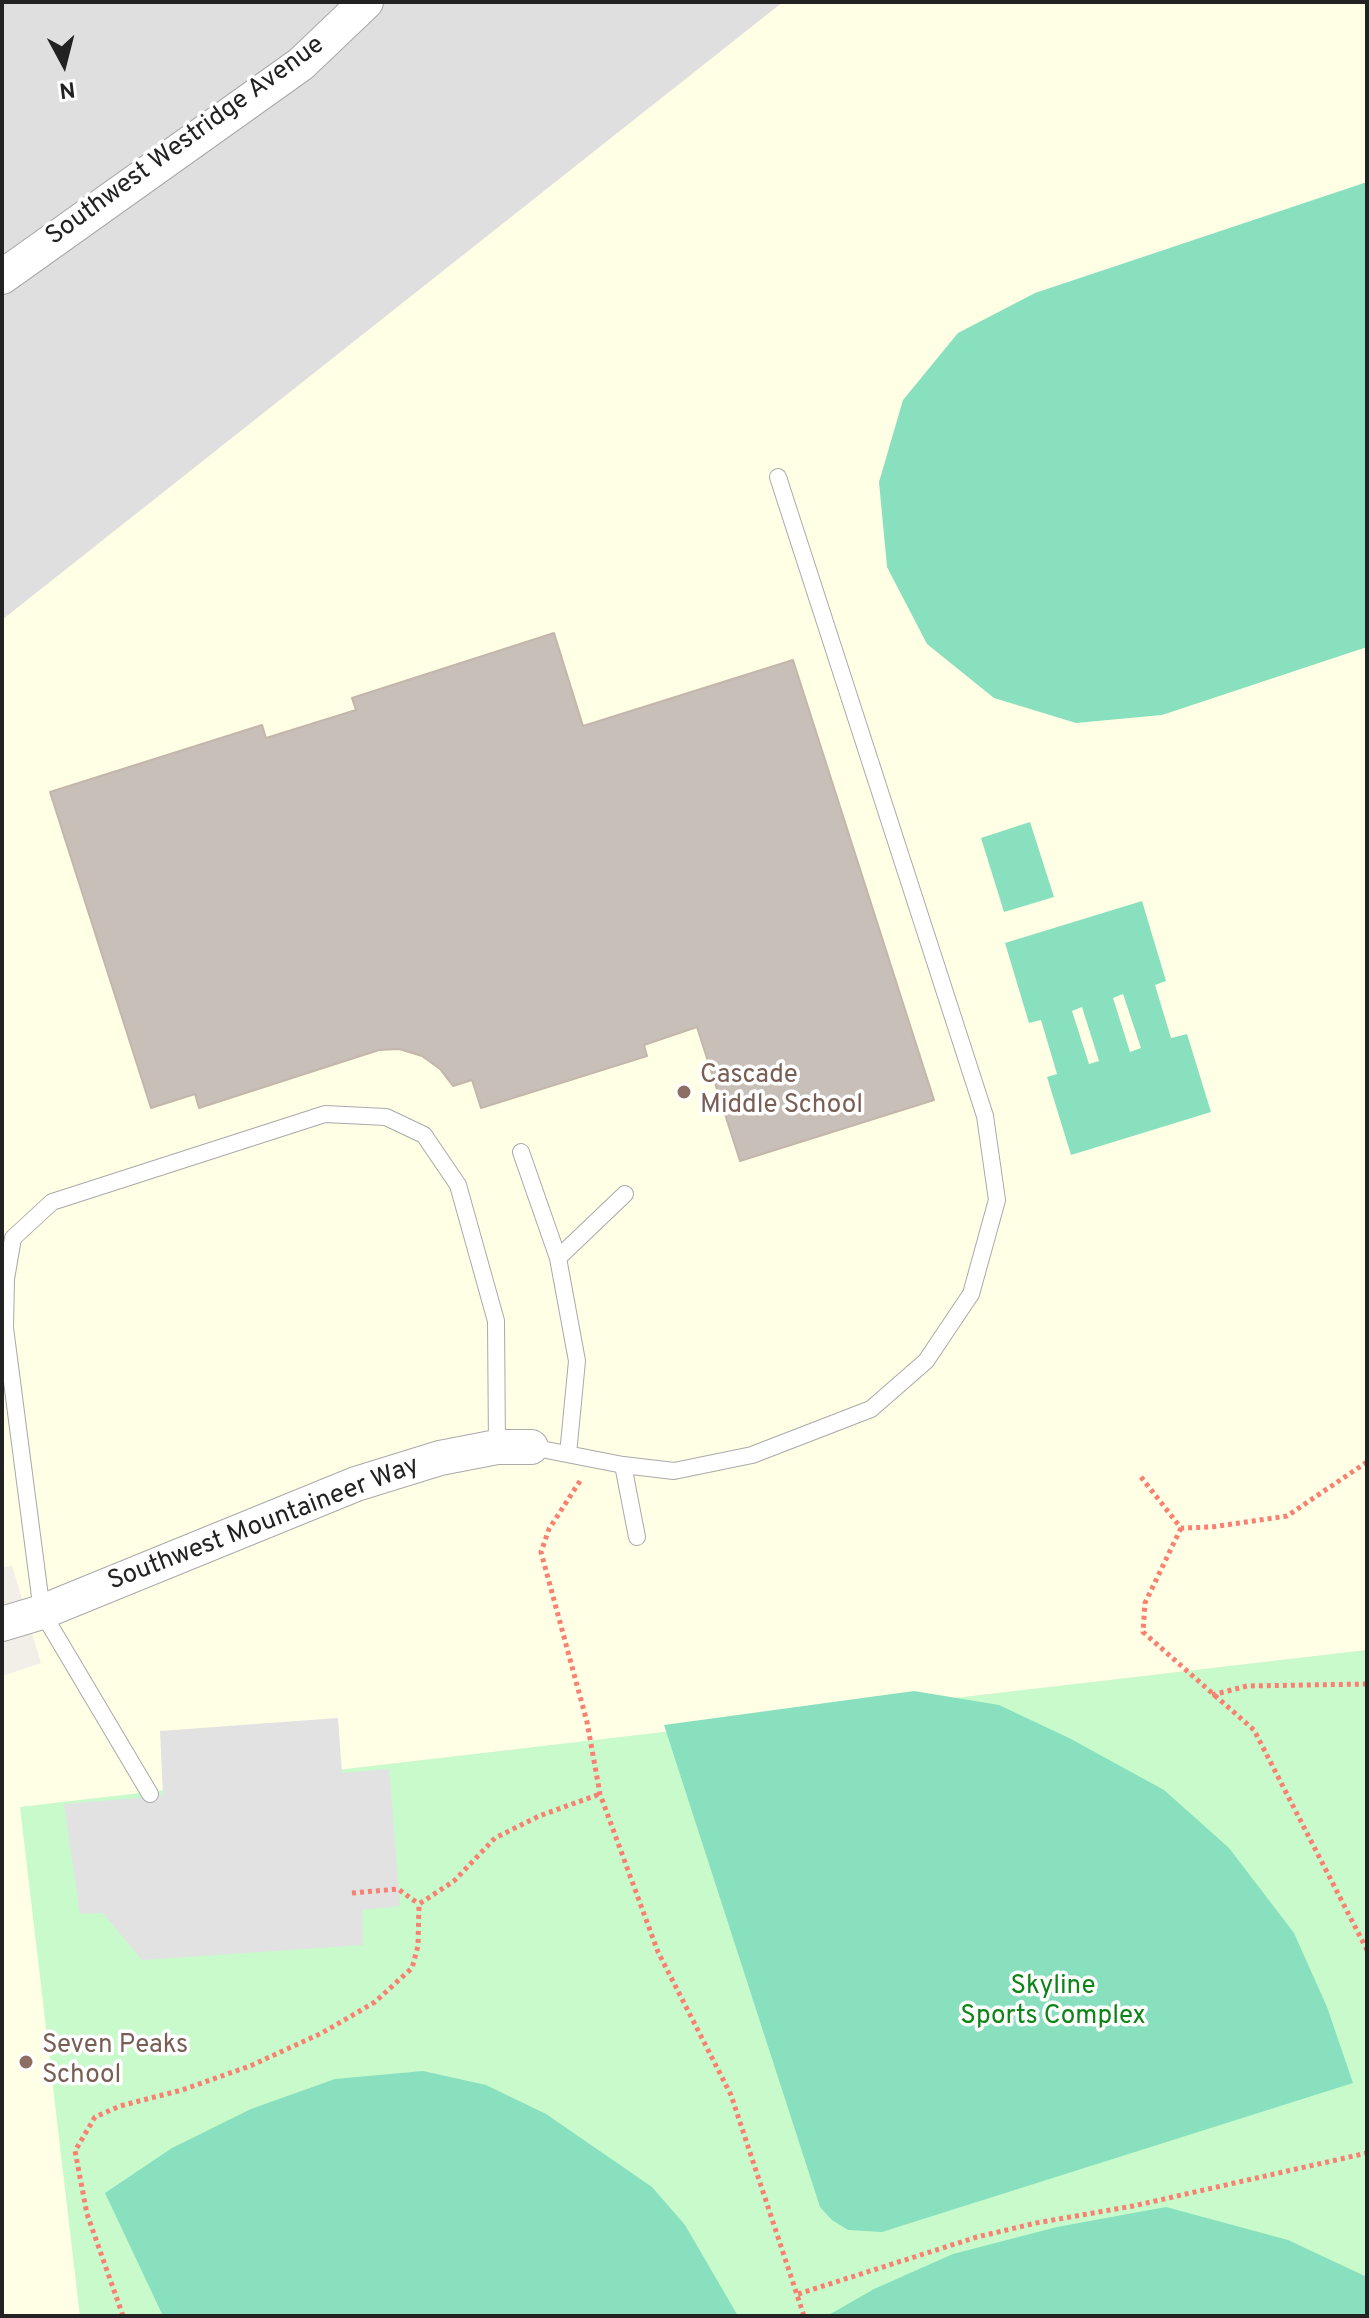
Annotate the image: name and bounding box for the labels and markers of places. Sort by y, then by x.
place label: Cascade Middle School [700,1061,863,1122]
marker: Cascade Middle School [675,1083,693,1101]
place label: Seven Peaks School [42,2031,188,2092]
marker: Seven Peaks School [17,2053,35,2071]

